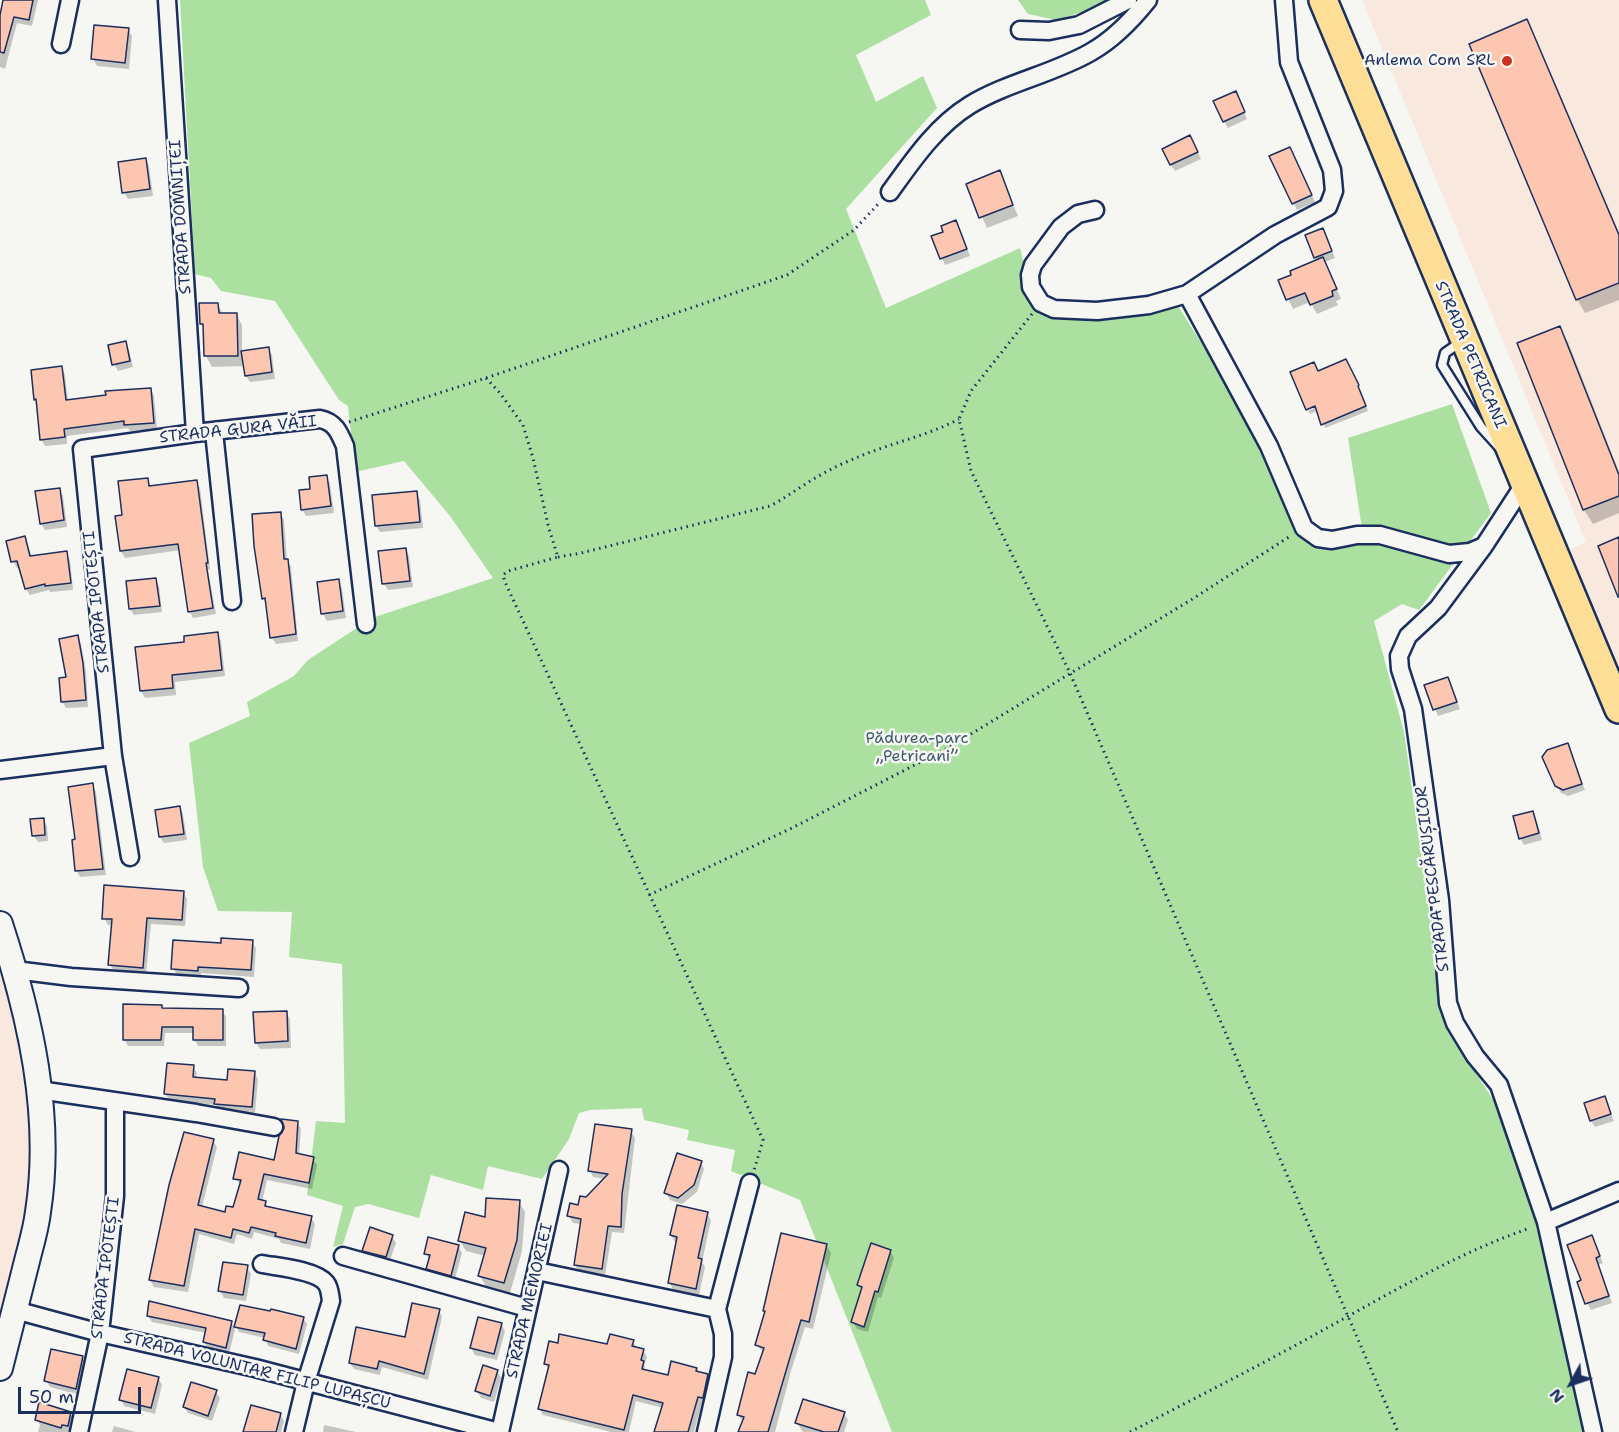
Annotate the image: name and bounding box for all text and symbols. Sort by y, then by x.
place label: Anlema Com SRL [1364,51,1495,71]
marker: Anlema Com SRL [1500,54,1514,68]
street label: STRADA DOMNIȚEI [166,139,196,295]
street label: STRADA PETRICANI [1430,278,1510,432]
street label: STRADA GURA VĂII [159,412,317,448]
street label: STRADA IPOTEȘTI [80,530,114,674]
park label: Pădurea-parc „Petricani” [866,729,968,767]
street label: STRADA PESCĂRUȘILOR [1412,785,1454,973]
street label: STRADA IPOTEȘTI [88,1196,124,1340]
street label: STRADA MEMORIEI [503,1221,557,1381]
street label: STRADA VOLUNTAR FILIP LUPAȘCU [122,1329,392,1413]
north arrow [1541,1354,1601,1414]
scale bar [21,1375,144,1413]
text: N [1545,1384,1569,1408]
text: 50 m [29,1385,74,1409]

